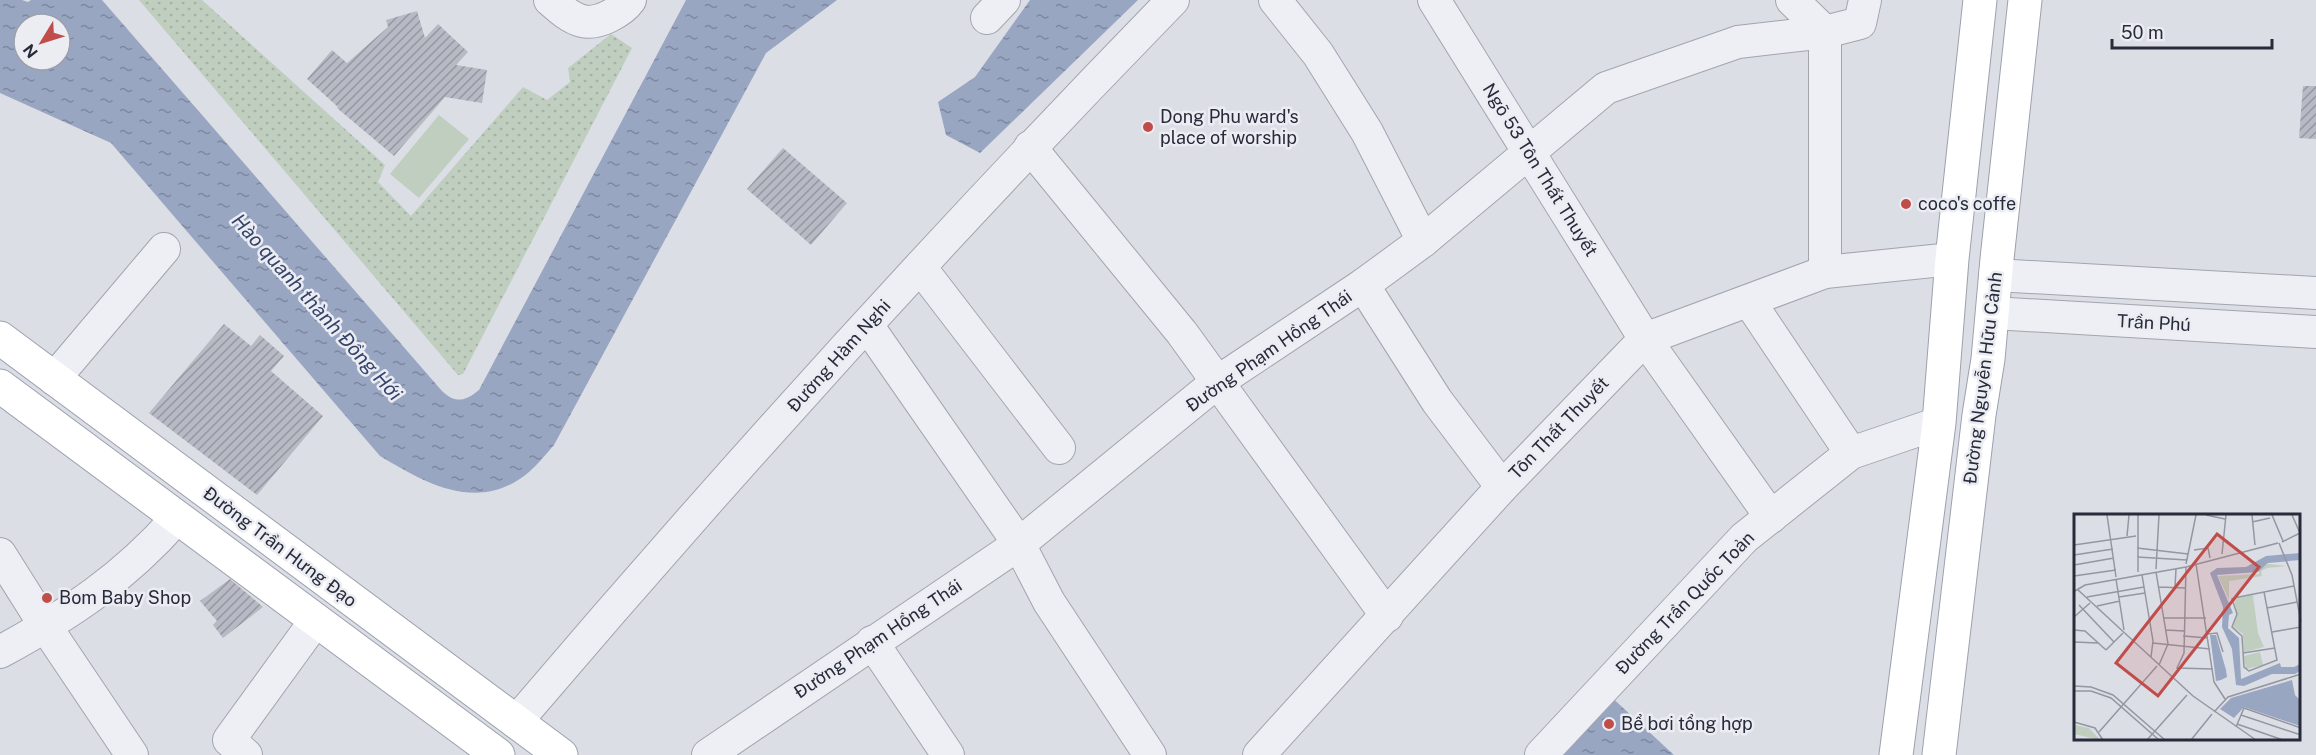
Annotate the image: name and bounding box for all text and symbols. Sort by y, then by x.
north arrow [12,12,72,72]
scale bar [2112,12,2272,50]
text: 50 m [2121,22,2164,43]
text: N [19,40,42,62]
street label: Ngõ 53 Tôn Thất Thuyết [1478,79,1602,260]
place label: Dong Phu ward's place of worship [1160,106,1299,148]
marker: Dong Phu ward's place of worship [1141,120,1155,134]
place label: coco's coffe [1918,193,2016,214]
marker: coco's coffe [1899,197,1913,211]
water label: Hào quanh thành Đồng Hới [227,209,407,405]
street label: Đường Nguyễn Hữu Cảnh [1959,271,2006,485]
street label: Đường Phạm Hồng Thái [1182,285,1356,416]
street label: Đường Hàm Nghi [783,295,895,416]
street label: Trần Phú [2117,310,2191,335]
street label: Tôn Thất Thuyết [1505,372,1613,483]
street label: Đường Trần Hưng Đạo [199,482,361,611]
inset map [2074,514,2301,740]
street label: Đường Trần Quốc Toản [1611,527,1758,678]
street label: Đường Phạm Hồng Thái [790,575,966,703]
place label: Bom Baby Shop [59,587,191,608]
marker: Bom Baby Shop [40,591,54,605]
place label: Bể bơi tổng hợp [1621,713,1753,734]
marker: Bể bơi tổng hợp [1602,717,1616,731]

